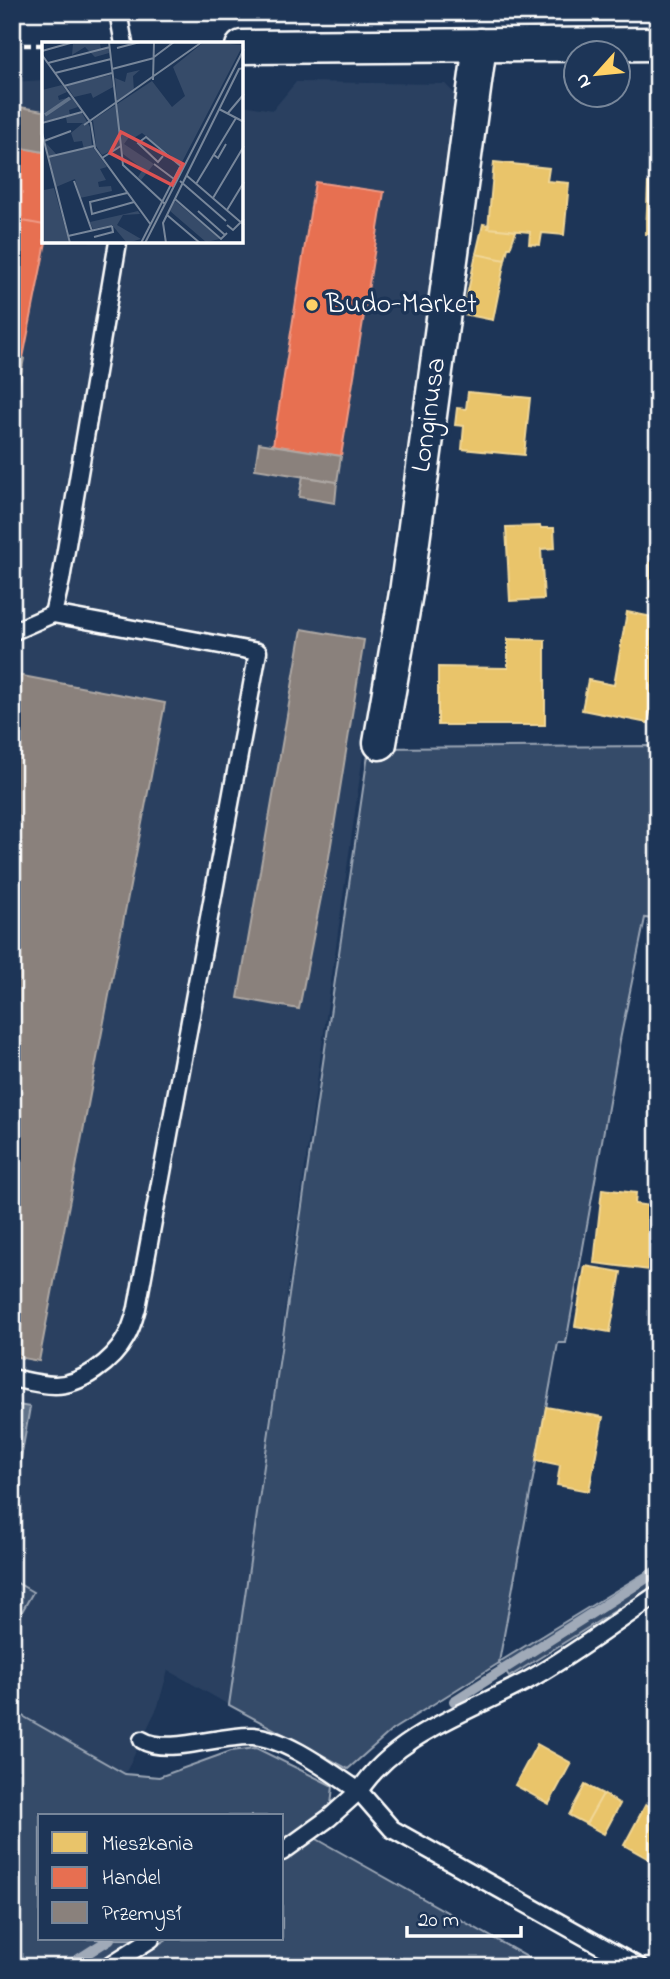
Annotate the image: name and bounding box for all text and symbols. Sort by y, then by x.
north arrow [562,38,632,108]
inset map [42,42,243,243]
text: N [569,69,599,92]
place label: Budo-Market [325,285,477,326]
marker: Budo-Market [304,297,320,313]
street label: Longinusa [402,355,458,475]
legend [38,1814,284,1940]
text: Mieszkania [102,1830,193,1860]
text: Handel [102,1864,161,1894]
scale bar [407,1895,521,1939]
text: Przemysł [102,1900,182,1932]
text: 20 m [418,1906,459,1936]

